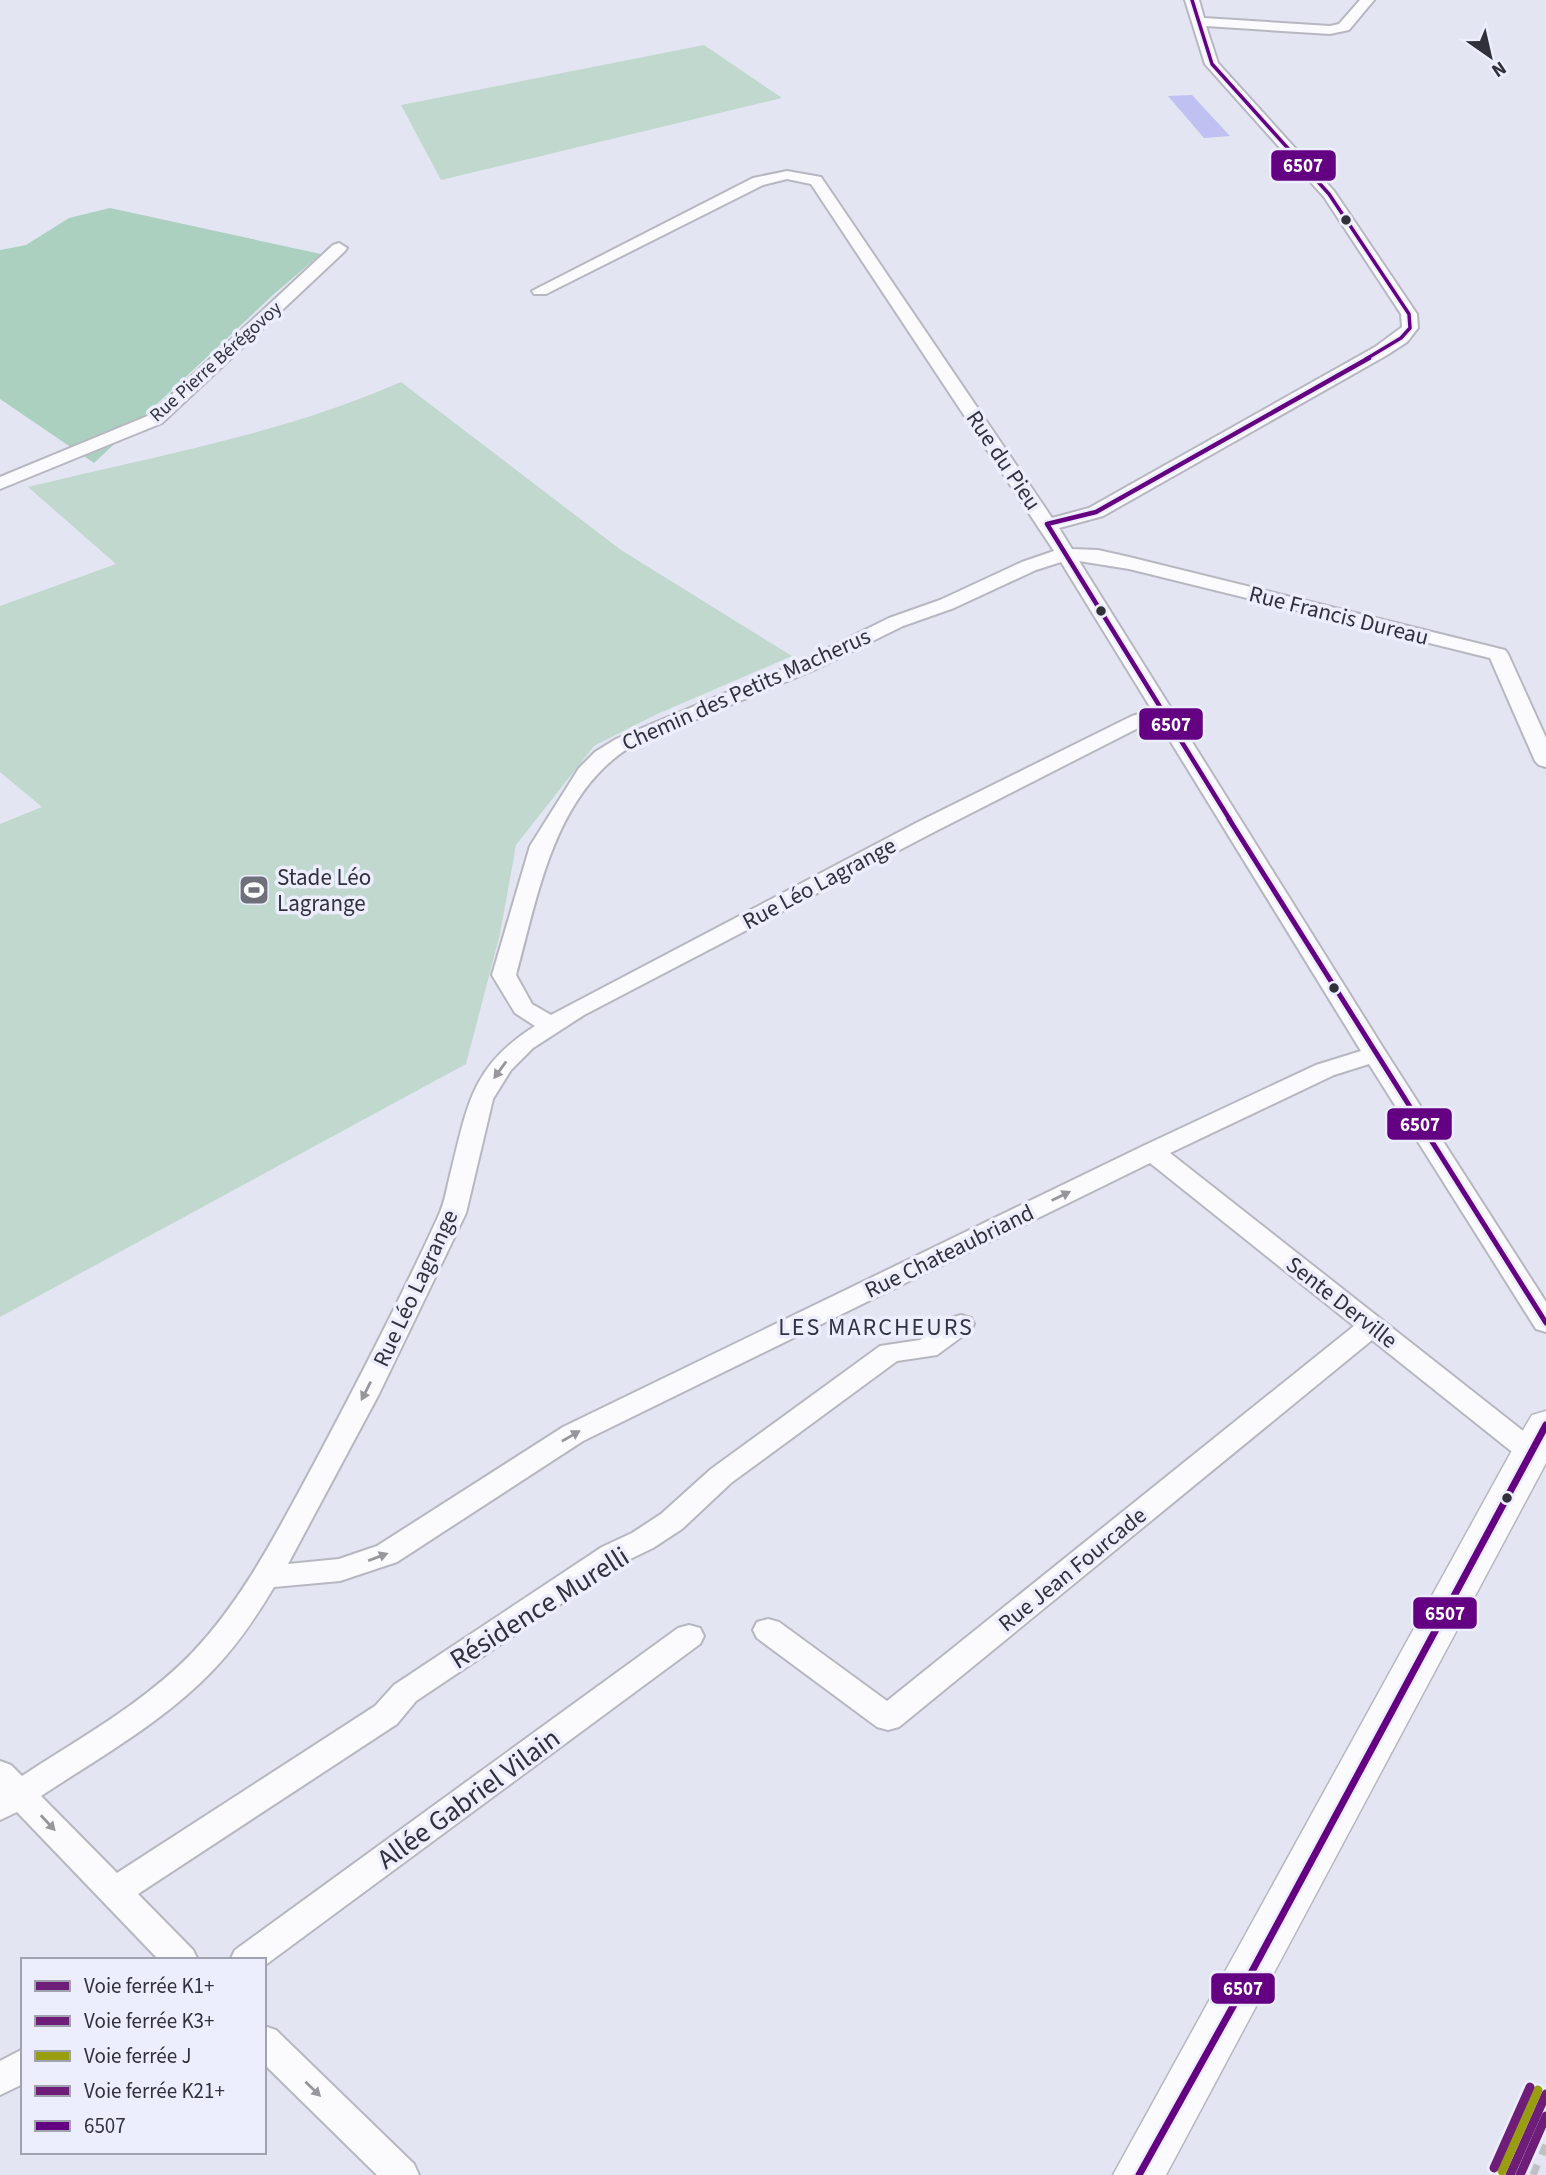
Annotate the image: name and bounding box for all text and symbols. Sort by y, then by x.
north arrow [1455,21,1525,91]
text: N [1486,54,1511,84]
line badge: 6507 [1270,149,1337,182]
text: 6507 [1283,153,1323,180]
unlabelled marker [1339,213,1353,227]
street label: Rue Pierre Bérégovoy [144,295,288,429]
street label: Rue du Pieu [958,404,1049,517]
street label: Rue Francis Dureau [1246,577,1432,654]
unlabelled marker [1094,604,1108,618]
street label: Chemin des Petits Macherus [617,620,876,759]
line badge: 6507 [1138,707,1204,741]
text: 6507 [1151,712,1191,739]
street label: Rue Léo Lagrange [737,829,902,938]
place label: Stade Léo Lagrange [277,861,371,920]
sports icon: Stade Léo Lagrange [237,873,271,907]
unlabelled marker [1327,981,1341,995]
one-way arrow [493,1061,507,1079]
line badge: 6507 [1386,1107,1453,1141]
text: 6507 [1400,1112,1440,1139]
one-way arrow [1051,1190,1071,1202]
street label: Rue Chateaubriand [859,1196,1039,1307]
street label: Rue Léo Lagrange [365,1204,466,1372]
street label: Sente Derville [1279,1248,1404,1356]
district label: LES MARCHEURS [778,1310,974,1345]
one-way arrow [361,1381,372,1401]
one-way arrow [561,1430,580,1442]
unlabelled marker [1500,1491,1514,1505]
street label: Rue Jean Fourcade [991,1499,1154,1640]
street label: Résidence Murelli [442,1537,637,1679]
one-way arrow [368,1551,389,1562]
line badge: 6507 [1412,1596,1478,1630]
text: 6507 [1425,1601,1465,1628]
street label: Allée Gabriel Vilain [369,1719,568,1879]
one-way arrow [39,1814,55,1831]
legend [21,1958,266,2154]
text: Voie ferrée K1+ [84,1971,214,2001]
line badge: 6507 [1210,1972,1276,2005]
text: 6507 [1223,1976,1263,2003]
text: Voie ferrée K3+ [84,2006,214,2036]
text: Voie ferrée J [84,2041,191,2071]
text: Voie ferrée K21+ [84,2076,225,2106]
one-way arrow [304,2080,321,2096]
text: 6507 [84,2111,126,2141]

